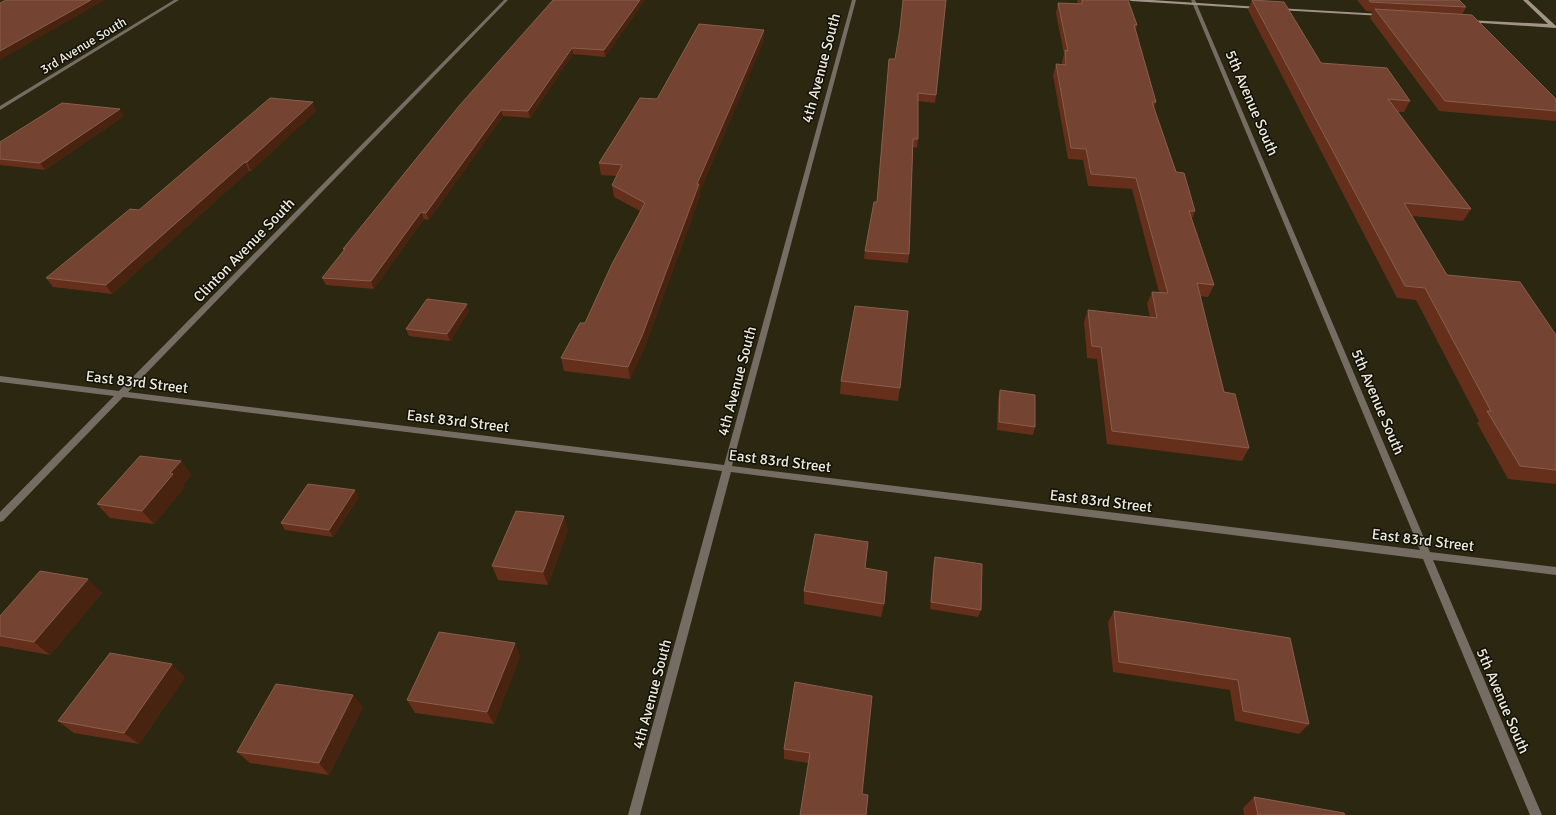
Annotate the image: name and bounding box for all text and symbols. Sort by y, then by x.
street label: 4th Avenue South [798,11,844,125]
street label: 3rd Avenue South [38,14,130,78]
street label: 5th Avenue South [1222,48,1282,158]
street label: Clinton Avenue South [190,194,298,306]
street label: 4th Avenue South [714,324,760,438]
street label: 5th Avenue South [1348,347,1408,457]
street label: East 83rd Street [85,367,189,397]
street label: East 83rd Street [406,406,510,436]
street label: East 83rd Street [728,446,832,476]
street label: East 83rd Street [1049,486,1153,516]
street label: East 83rd Street [1371,525,1475,555]
street label: 4th Avenue South [629,637,675,751]
street label: 5th Avenue South [1473,646,1533,756]

